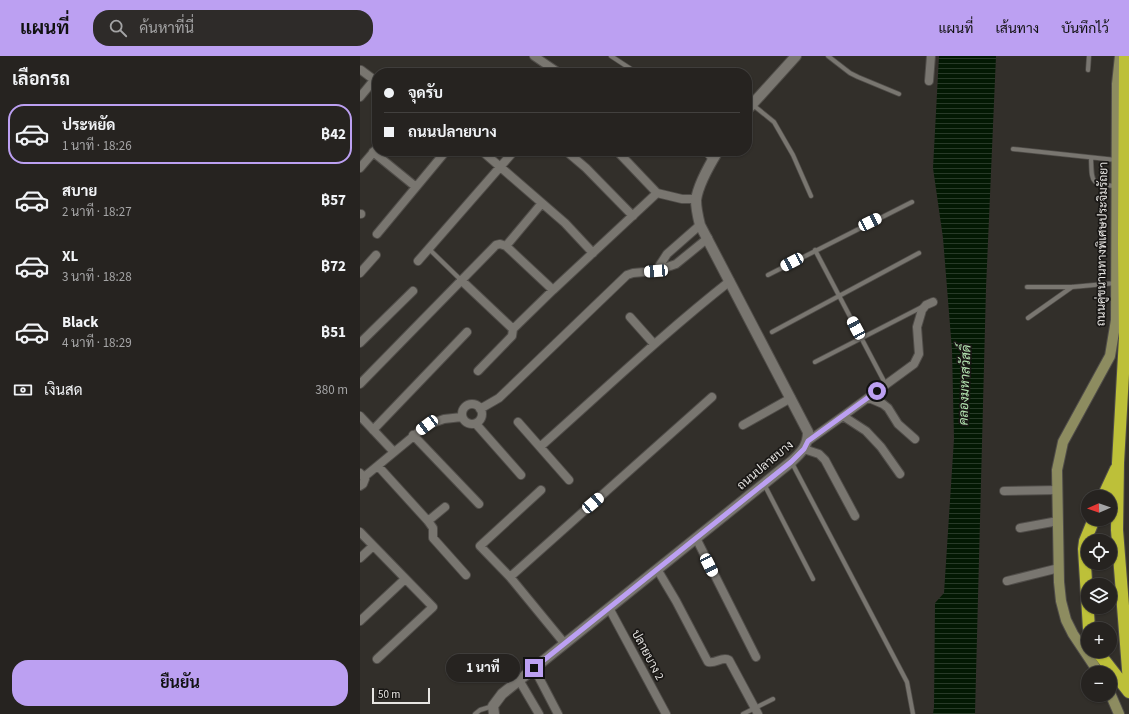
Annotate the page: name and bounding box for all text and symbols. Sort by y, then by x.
search box [93,10,373,46]
text: แผนที่ [20,15,69,42]
icon: search [107,17,129,39]
text: ค้นหาที่นี่ [139,18,194,39]
text: แผนที่ [938,19,973,39]
text: เส้นทาง [995,19,1039,39]
text: บันทึกไว้ [1061,19,1109,39]
text: เลือกรถ [12,67,70,92]
text: จุดรับ [408,83,443,104]
text: ประหยัด [62,115,115,136]
icon: car [14,116,50,152]
text: ถนนปลายบาง [408,122,497,143]
text: ฿42 [321,124,346,145]
text: 1 นาที · 18:26 [62,137,132,155]
street label: ถนนคู่ขนานทางพิเศษประจิมรัถยา [1093,162,1112,326]
text: สบาย [62,181,97,202]
icon: car [14,182,50,218]
text: ฿57 [321,190,346,211]
text: 2 นาที · 18:27 [62,203,132,221]
car [857,211,883,233]
text: XL [62,246,78,267]
icon: car [14,248,50,284]
car [779,251,805,273]
text: ฿72 [321,256,346,277]
car [644,264,668,278]
text: 3 นาที · 18:28 [62,268,132,286]
text: Black [62,312,99,333]
icon: car [14,314,50,350]
car [845,315,867,341]
text: ฿51 [321,322,346,343]
text: 4 นาที · 18:29 [62,334,132,352]
water label: คลองมหาสวัสดิ์ [950,341,976,426]
icon: cash [12,379,34,401]
text: เงินสด [44,380,83,401]
text: 380 m [315,381,348,399]
route start [868,382,886,400]
car [414,413,440,437]
street label: ถนนปลายบาง [734,437,797,494]
north arrow [1081,490,1117,526]
map controls [1081,490,1117,702]
car [580,491,606,515]
button: locate [1081,534,1117,570]
car [698,552,720,578]
button: layers [1081,578,1117,614]
button: + [1081,622,1117,658]
street label: ปลายบาง 2 [627,627,668,683]
callout: 1 นาที [446,654,520,682]
text: 1 นาที [466,659,500,677]
route end [525,659,543,677]
button: ยืนยัน [12,660,348,706]
button: − [1081,666,1117,702]
scale bar [372,686,430,705]
text: 50 m [378,687,400,702]

